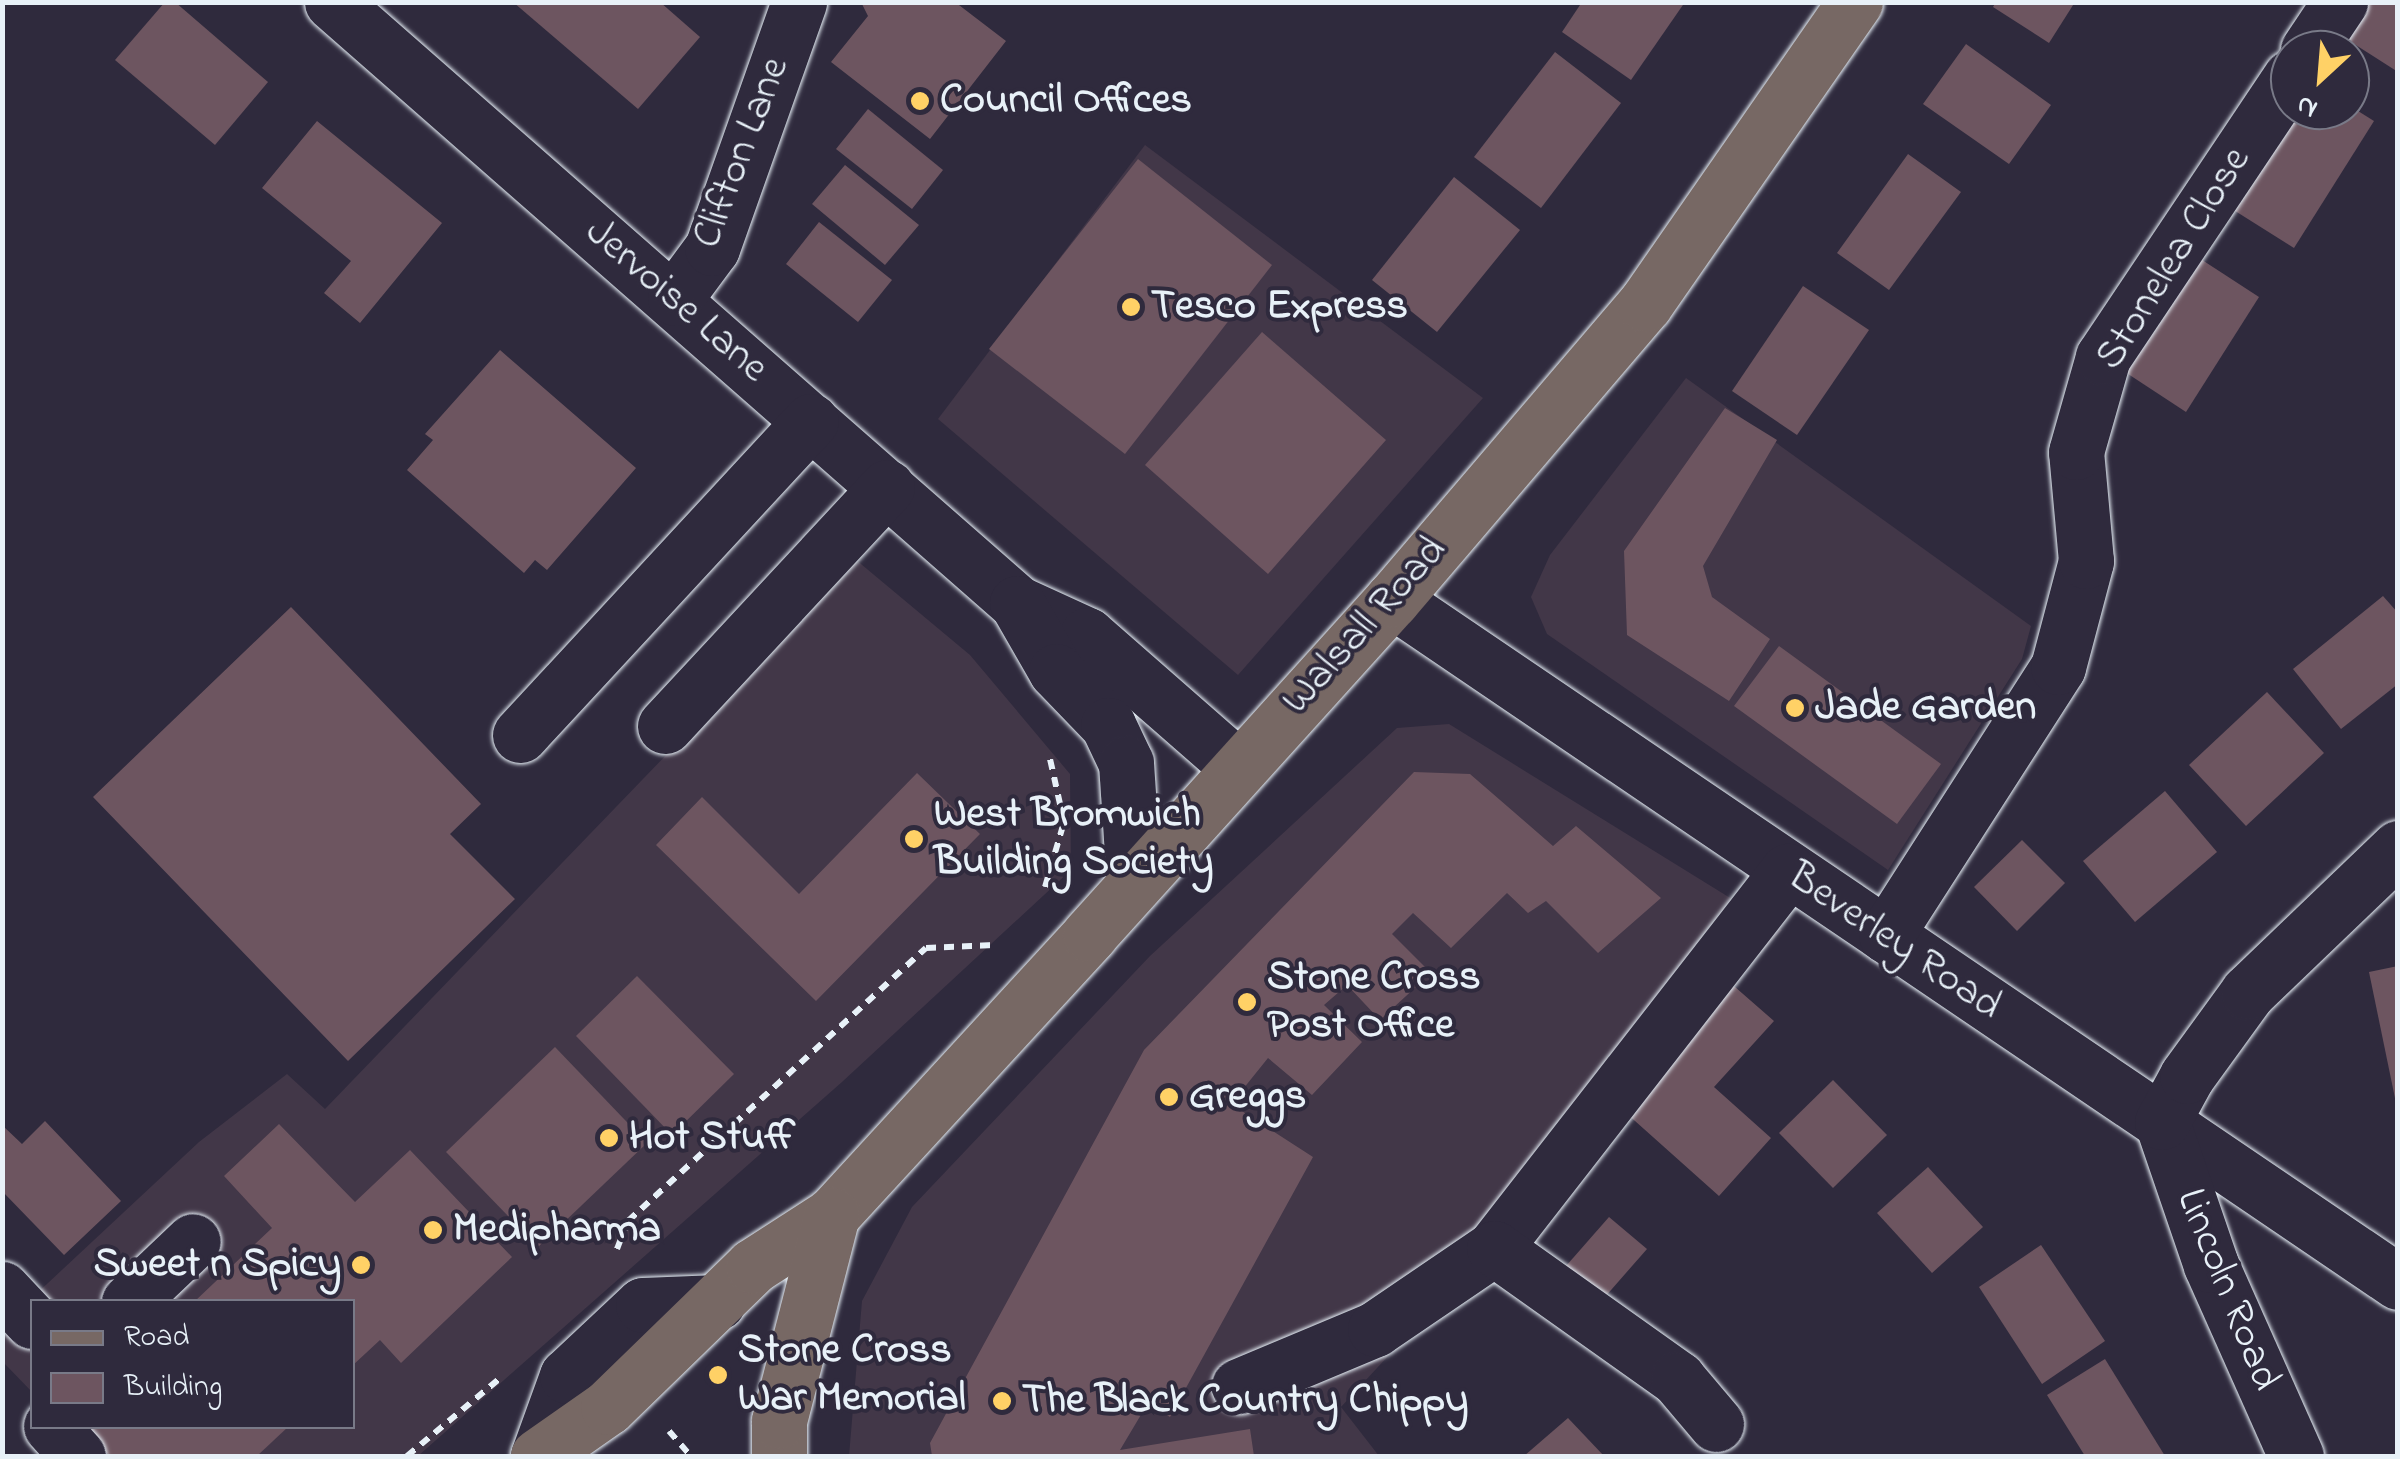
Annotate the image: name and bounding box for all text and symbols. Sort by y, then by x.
north arrow [2270,30,2370,130]
street label: Clifton Lane [683,50,801,256]
place label: Council Offices [940,76,1192,126]
text: N [2290,83,2325,128]
marker: Council Offices [909,90,931,112]
street label: Stonelea Close [2085,138,2263,380]
street label: Jervoise Lane [574,208,778,394]
place label: Tesco Express [1151,282,1408,332]
marker: Tesco Express [1120,296,1142,318]
street label: Walsall Road [1272,527,1458,725]
place label: Jade Garden [1815,683,2036,733]
marker: Jade Garden [1784,697,1806,719]
place label: West Bromwich Building Society [934,790,1213,888]
marker: West Bromwich Building Society [903,828,925,850]
street label: Beverley Road [1777,852,2011,1032]
place label: Stone Cross Post Office [1267,953,1481,1052]
marker: Stone Cross Post Office [1236,991,1258,1013]
place label: Greggs [1189,1072,1306,1122]
marker: Greggs [1158,1086,1180,1108]
place label: Hot Stuff [629,1113,795,1163]
marker: Hot Stuff [598,1127,620,1149]
street label: Lincoln Road [2164,1182,2290,1398]
place label: Medipharma [453,1205,661,1255]
marker: Medipharma [422,1219,444,1241]
place label: Sweet n Spicy [94,1240,341,1290]
marker: Sweet n Spicy [350,1254,372,1276]
legend [30,1299,355,1429]
text: Road [124,1316,189,1360]
place label: Stone Cross War Memorial [738,1326,966,1424]
marker: Stone Cross War Memorial [707,1364,729,1386]
text: Building [124,1366,222,1410]
place label: The Black Country Chippy [1022,1376,1468,1426]
marker: The Black Country Chippy [991,1390,1013,1412]

